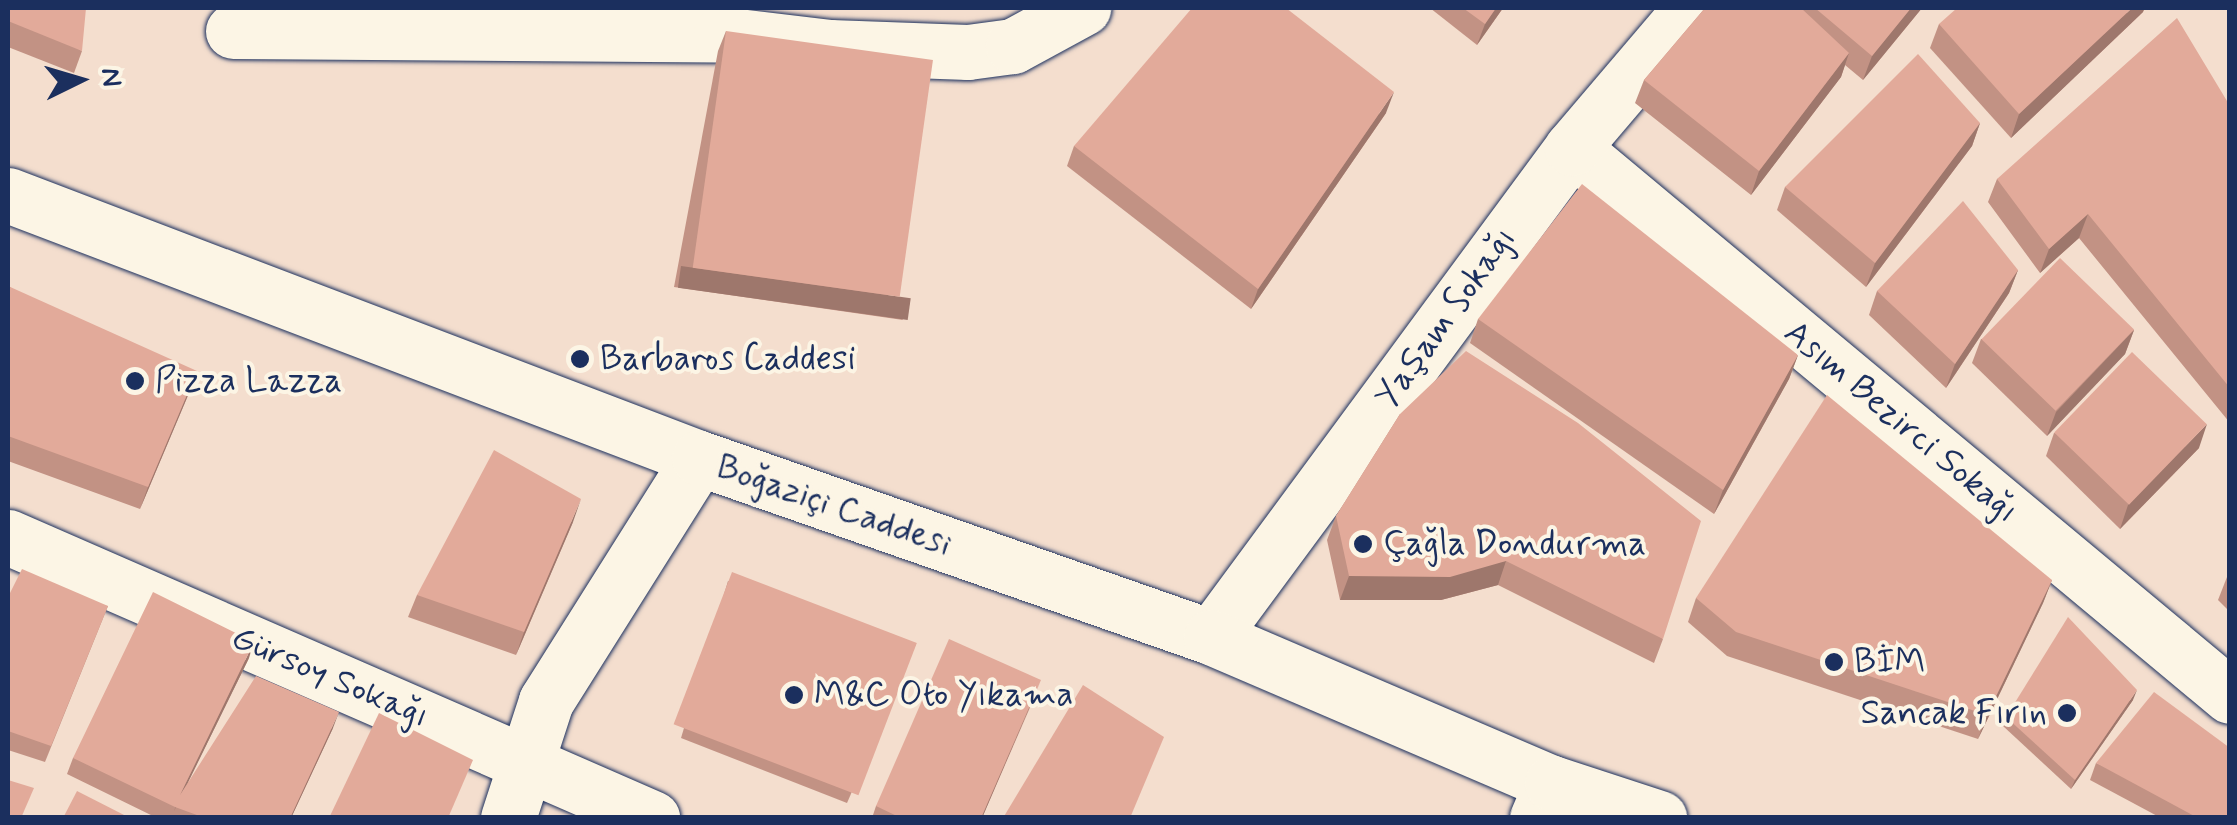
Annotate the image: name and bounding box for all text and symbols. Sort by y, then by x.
north arrow [30,30,130,130]
text: N [91,66,130,88]
street label: Yaşam Sokağı [1366,219,1526,417]
street label: Asım Bezirci Sokağı [1774,311,2028,533]
place label: Barbaros Caddesi [600,338,862,380]
marker: Barbaros Caddesi [569,348,591,370]
place label: Pizza Lazza [155,360,338,402]
marker: Pizza Lazza [124,370,146,392]
street label: Boğaziçi Caddesi [711,446,957,566]
place label: Çağla Dondurma [1383,523,1635,565]
marker: Çağla Dondurma [1352,533,1374,555]
street label: Gürsoy Sokağı [227,617,433,737]
place label: BİM [1854,641,1925,683]
marker: BİM [1823,651,1845,673]
place label: M&C Oto Yıkama [814,674,1084,716]
marker: M&C Oto Yıkama [783,684,805,706]
place label: Sancak Fırın [1862,692,2047,734]
marker: Sancak Fırın [2056,702,2078,724]

